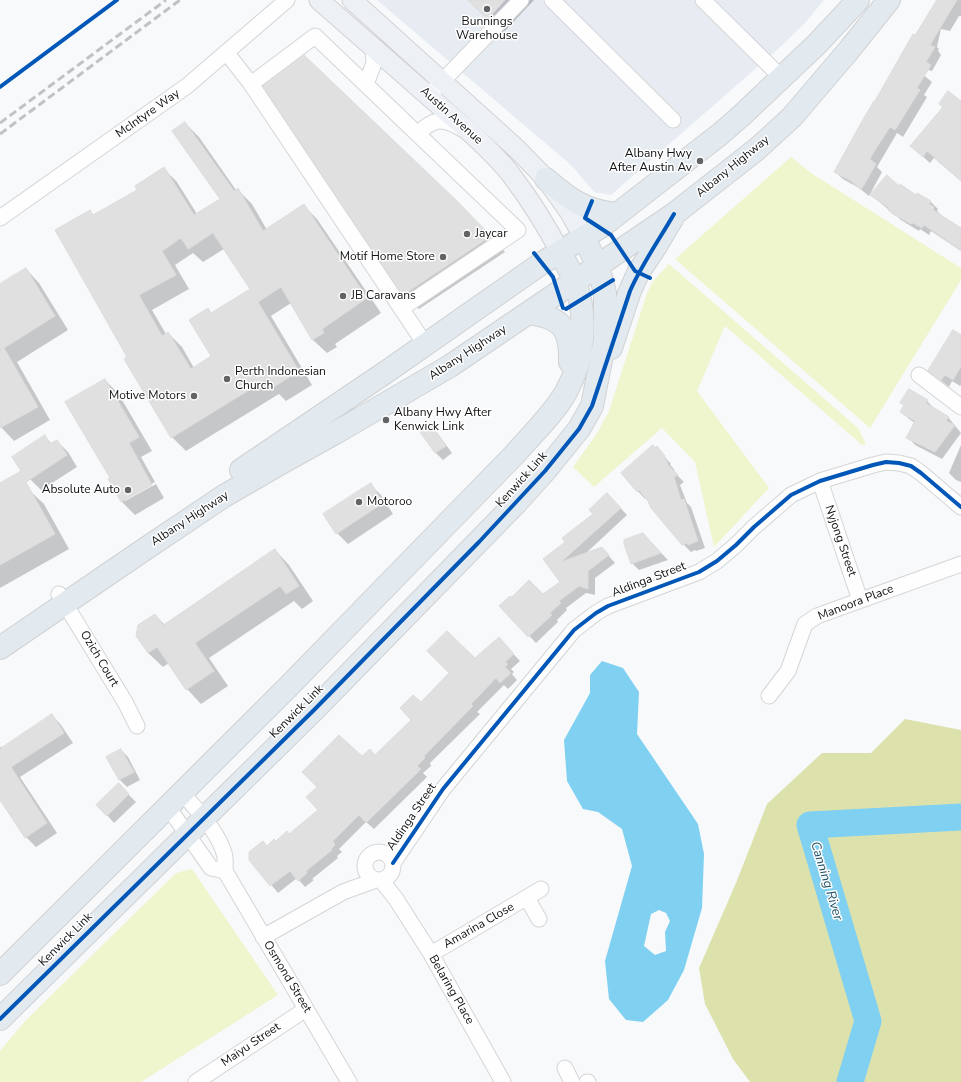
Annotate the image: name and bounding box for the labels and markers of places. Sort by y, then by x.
marker: Bunnings Warehouse [482,4,492,14]
place label: Bunnings Warehouse [456,15,518,43]
place label: Albany Hwy After Austin Av [609,147,692,175]
marker: Albany Hwy After Austin Av [695,156,705,166]
place label: Jaycar [475,227,507,241]
marker: Jaycar [462,229,472,239]
place label: Motif Home Store [340,250,435,264]
marker: Motif Home Store [438,252,448,262]
place label: JB Caravans [351,289,416,303]
marker: JB Caravans [338,291,348,301]
place label: Perth Indonesian Church [235,365,326,393]
marker: Perth Indonesian Church [222,374,232,384]
place label: Motive Motors [109,389,186,403]
marker: Motive Motors [189,391,199,401]
place label: Albany Hwy After Kenwick Link [394,406,492,434]
marker: Albany Hwy After Kenwick Link [381,415,391,425]
place label: Absolute Auto [42,483,120,497]
marker: Absolute Auto [123,485,133,495]
place label: Motoroo [367,495,412,509]
marker: Motoroo [354,497,364,507]

